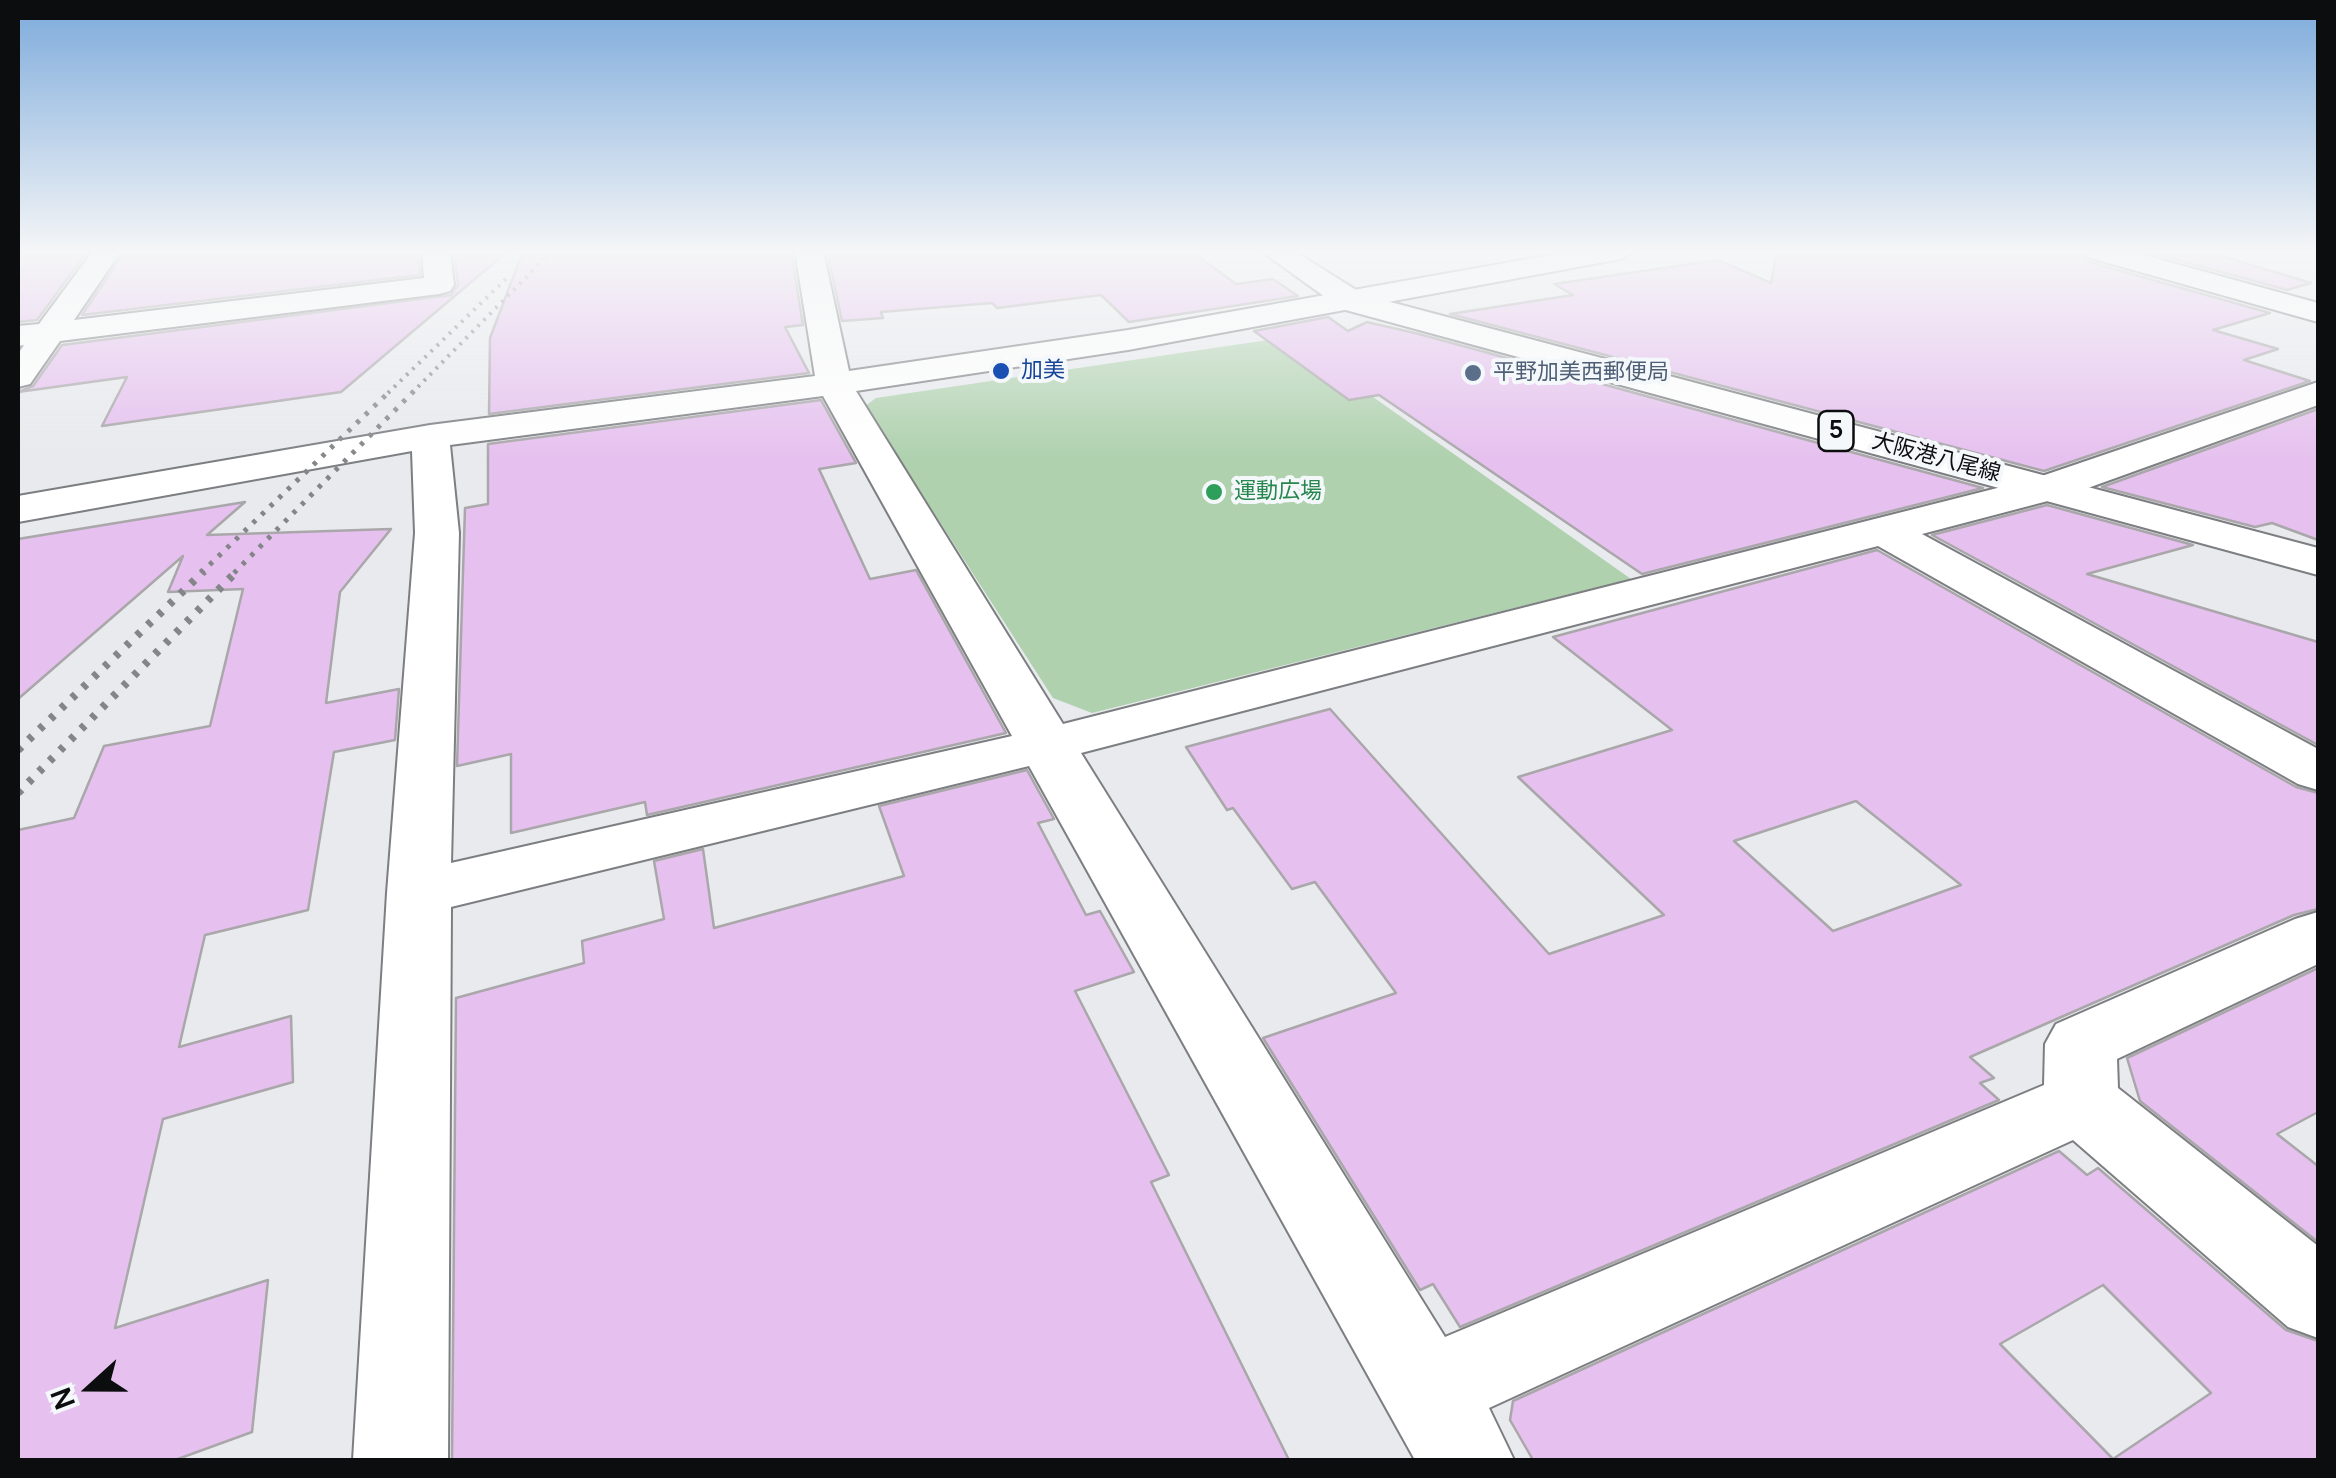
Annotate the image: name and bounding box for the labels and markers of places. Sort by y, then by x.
place label: 加美 [1021,358,1065,384]
marker: 加美 [990,360,1012,382]
place label: 平野加美西郵便局 [1493,360,1669,386]
marker: 平野加美西郵便局 [1462,362,1484,384]
place label: 運動広場 [1234,479,1322,505]
marker: 運動広場 [1203,481,1225,503]

